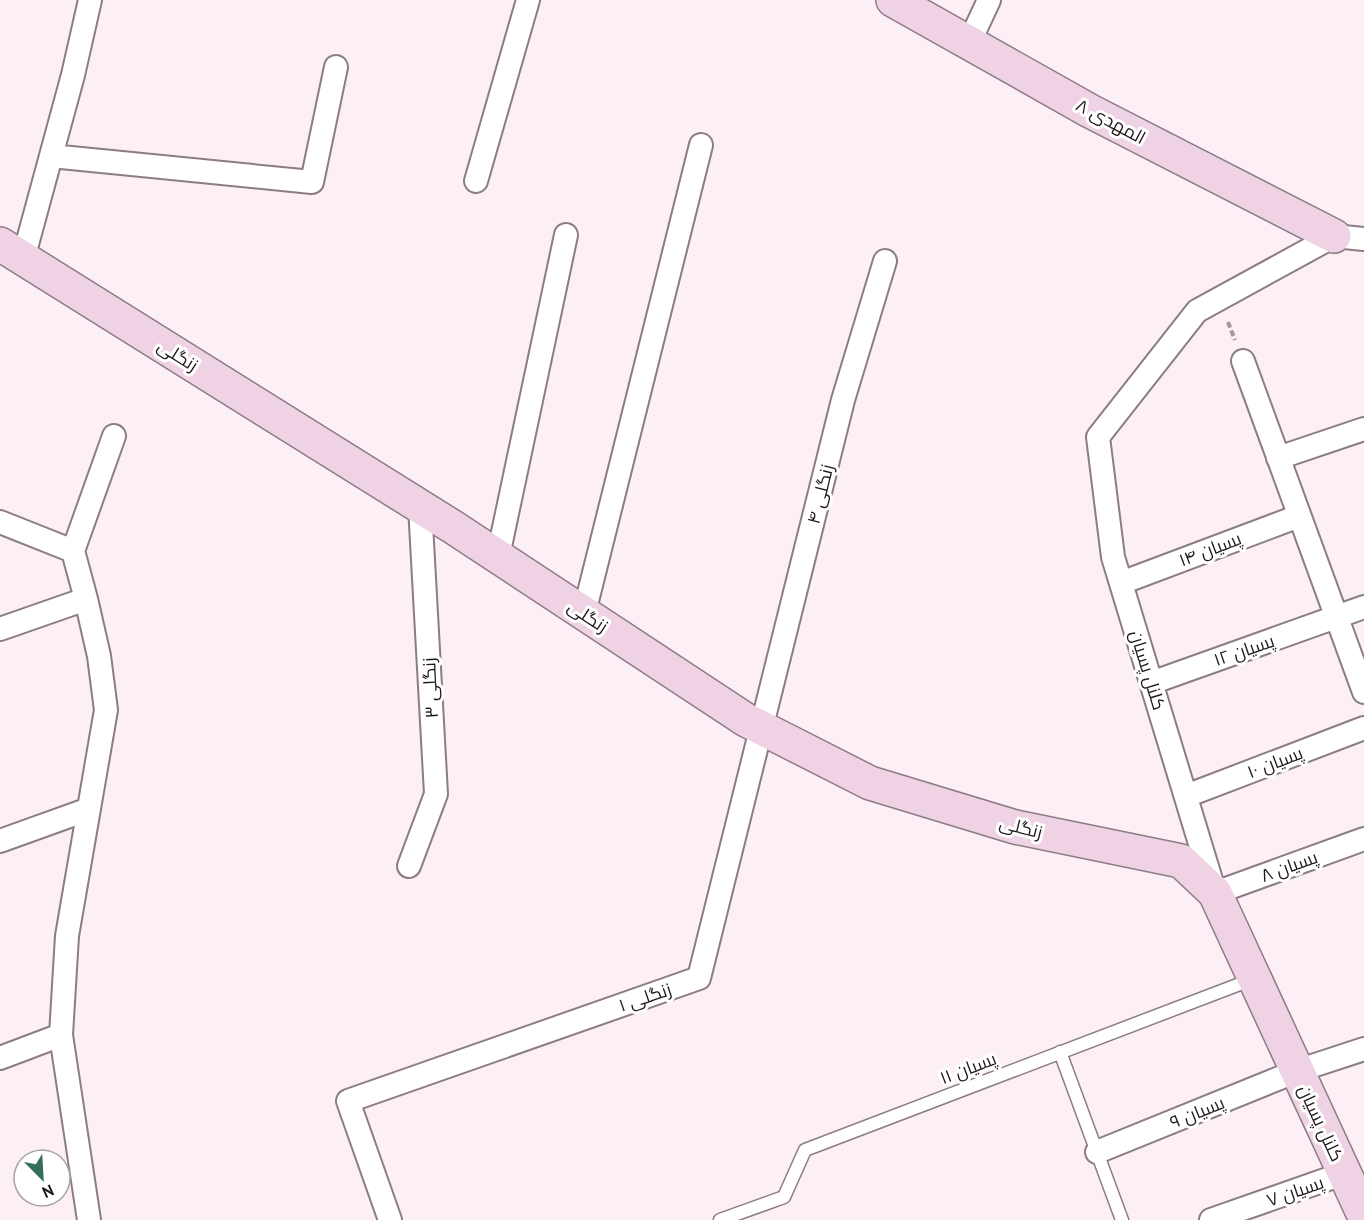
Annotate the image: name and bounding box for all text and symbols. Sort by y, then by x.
street label: المهدی ۸ [1072,93,1150,149]
street label: زنگلی [153,334,203,376]
street label: زنگلی ۴ [802,462,838,526]
street label: پسیان ۱۴ [1175,527,1245,572]
street label: زنگلی [563,594,613,638]
street label: کلنل پسیان [1124,627,1171,713]
street label: پسیان ۱۲ [1211,629,1278,672]
street label: زنگلی ۳ [417,657,443,719]
street label: پسیان ۱۰ [1244,741,1307,784]
street label: زنگلی [997,811,1045,843]
street label: پسیان ۸ [1257,845,1321,888]
street label: زنگلی ۱ [616,977,674,1017]
street label: پسیان ۱۱ [936,1047,1000,1090]
street label: کلنل پسیان [1292,1081,1349,1166]
street label: پسیان ۹ [1166,1091,1228,1134]
north arrow [12,1148,72,1208]
street label: پسیان ۷ [1263,1170,1327,1212]
text: N [39,1180,57,1203]

